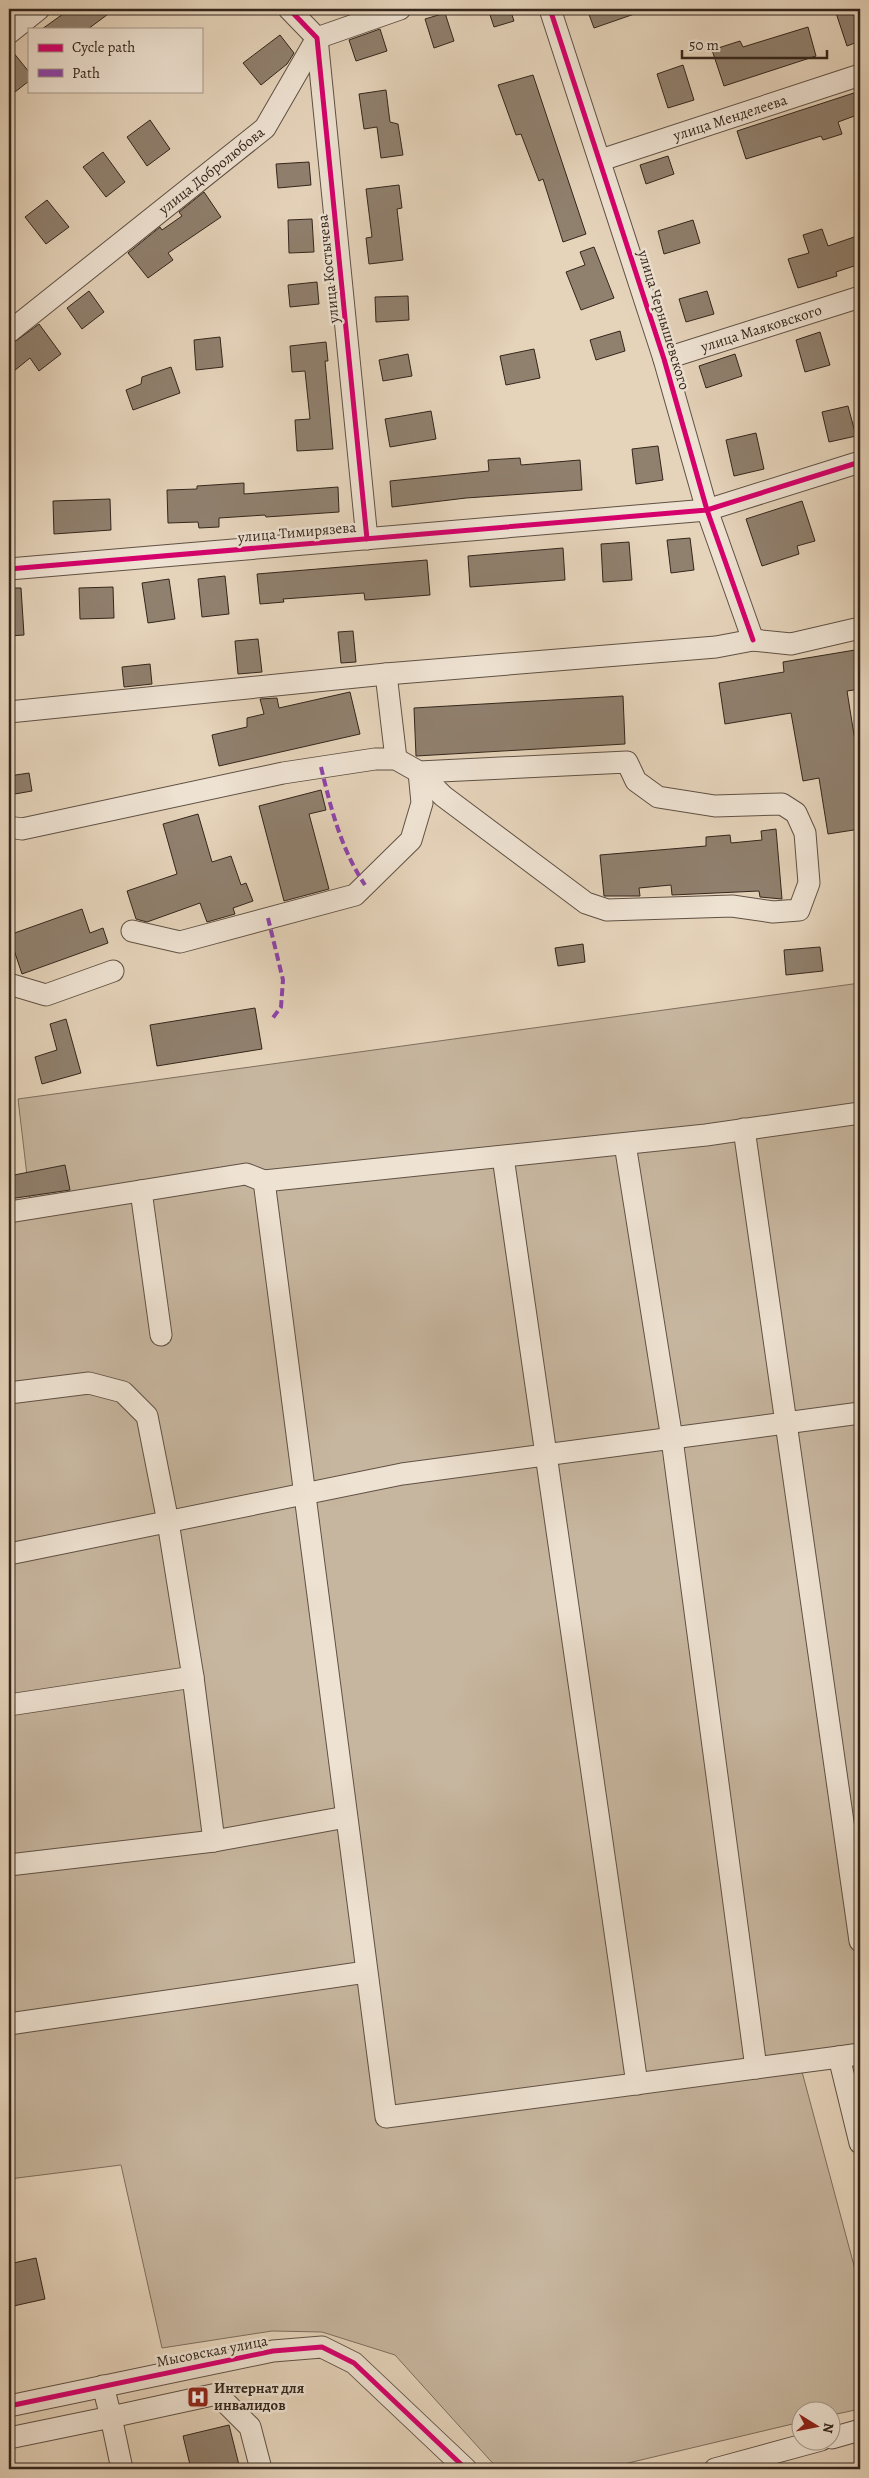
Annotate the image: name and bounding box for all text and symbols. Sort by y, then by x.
legend [28,28,202,92]
scale bar [682,28,826,60]
text: 50 m [689,35,719,55]
text: Cycle path [72,37,135,57]
text: Path [72,63,100,83]
street label: улица Менделеева [670,90,790,146]
street label: улица Добролюбова [154,122,269,220]
street label: улица Костычева [312,214,344,325]
street label: улица Чернышевского [633,247,695,392]
street label: улица Маяковского [697,300,824,357]
street label: улица Тимирязева [236,517,357,547]
street label: Мысовская улица [155,2330,269,2372]
place label: Интернат для инвалидов [214,2378,305,2415]
hospital icon: Интернат для инвалидов [186,2385,210,2409]
north arrow [792,2400,842,2450]
text: N [818,2421,839,2435]

